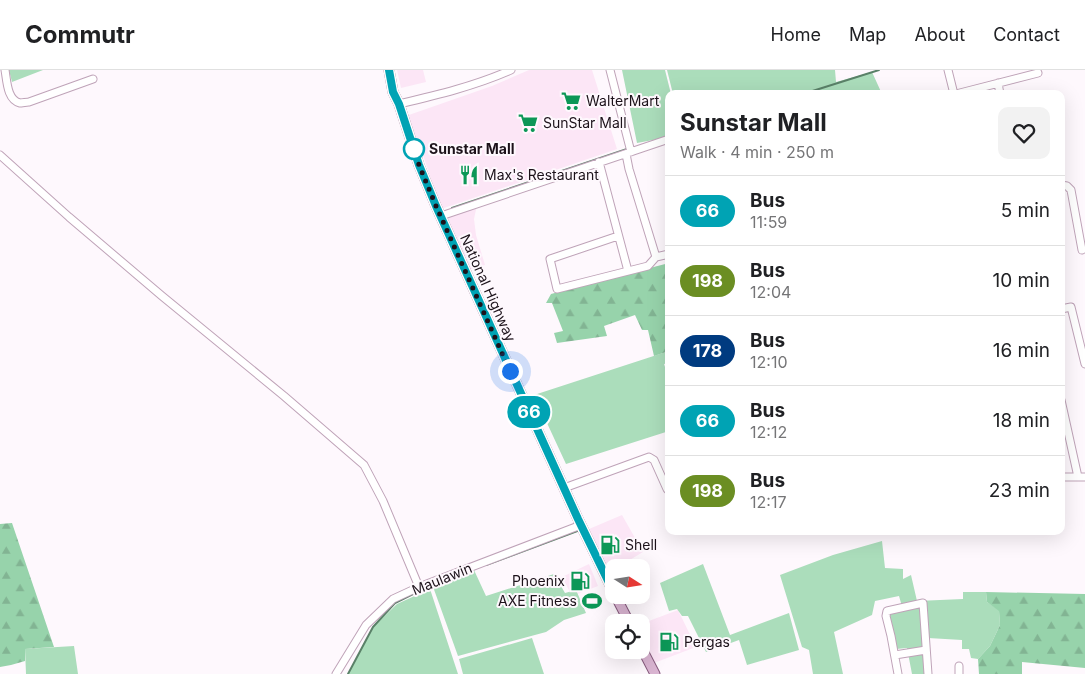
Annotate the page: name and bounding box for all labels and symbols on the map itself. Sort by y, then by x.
supermarket icon: WalterMart [560,90,582,112]
place label: WalterMart [586,92,660,109]
supermarket icon: SunStar Mall [517,112,539,134]
place label: SunStar Mall [543,114,627,131]
marker: Sunstar Mall [403,138,425,160]
place label: Sunstar Mall [429,140,515,157]
restaurant icon: Max's Restaurant [458,164,480,186]
place label: Max's Restaurant [484,166,599,183]
street label: National Highway [457,231,520,344]
your location [498,359,523,384]
line badge: 66 [506,396,552,428]
fuel station icon: Shell [599,534,621,556]
place label: Shell [625,536,657,553]
street label: Maulawin [409,559,474,598]
north arrow [605,559,650,604]
fuel station icon: Phoenix [569,570,591,592]
place label: Phoenix [512,572,565,589]
sports icon: AXE Fitness [581,590,603,612]
place label: AXE Fitness [498,592,577,609]
fuel station icon: Pergas [658,631,680,653]
place label: Pergas [684,633,730,650]

